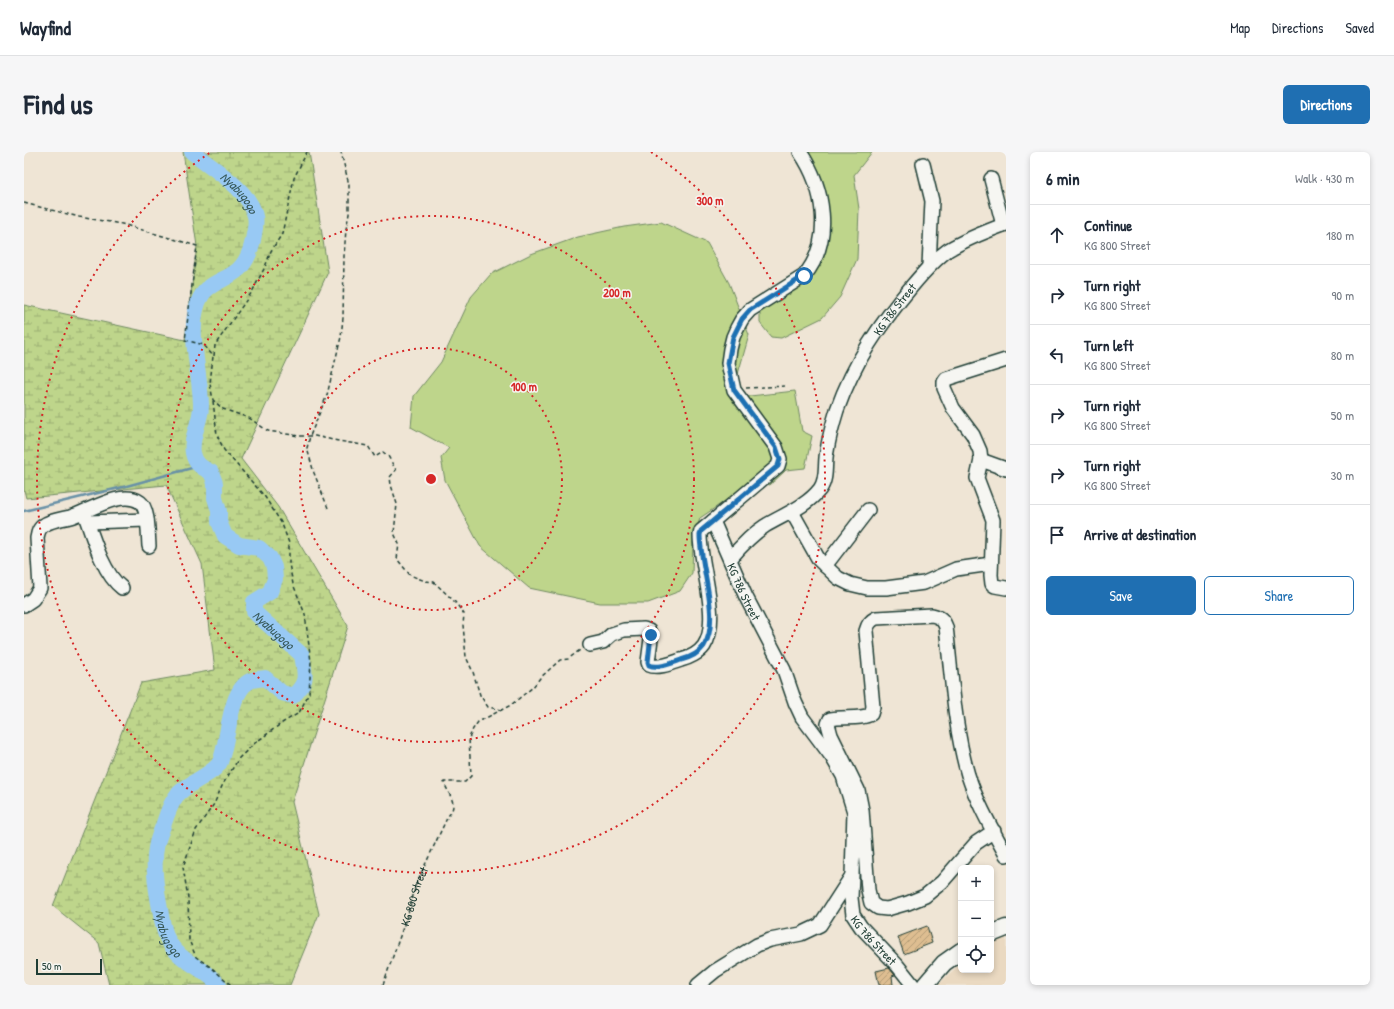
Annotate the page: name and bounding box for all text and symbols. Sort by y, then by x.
text: Wayfind [20,15,71,41]
text: Map [1230,18,1250,37]
text: Directions [1272,18,1323,37]
text: Saved [1345,18,1374,37]
text: Find us [24,85,93,123]
button: Directions [1283,85,1370,124]
text: 6 min [1046,167,1080,190]
water label: Nyabugogo [217,168,263,218]
text: Walk · 430 m [1295,169,1354,187]
text: 300 m [696,192,724,209]
text: Continue [1084,215,1132,236]
icon: ahead [1046,224,1068,246]
text: 180 m [1326,226,1354,244]
text: KG 800 Street [1084,236,1151,254]
route start [795,267,813,285]
text: Turn right [1084,275,1140,296]
street label: KG 786 Street [869,279,920,338]
text: 200 m [603,284,631,301]
icon: right [1046,284,1068,306]
text: 90 m [1332,286,1354,304]
text: KG 800 Street [1084,296,1151,314]
text: Turn left [1084,335,1134,356]
icon: left [1046,344,1068,366]
text: 80 m [1331,346,1354,364]
text: KG 800 Street [1084,356,1151,374]
text: 100 m [511,378,537,395]
text: Turn right [1084,395,1140,416]
icon: right [1046,404,1068,426]
text: 50 m [1331,406,1354,424]
text: KG 800 Street [1084,416,1151,434]
text: Turn right [1084,455,1140,476]
icon: right [1046,464,1068,486]
text: 30 m [1331,466,1354,484]
centre of rings [424,472,438,486]
text: KG 800 Street [1084,476,1151,494]
icon: arrive [1046,524,1068,546]
text: Arrive at destination [1084,524,1196,545]
street label: KG 786 Street [724,560,765,624]
button: Save [1046,576,1196,615]
button: Share [1204,576,1354,615]
water label: Nyabugogo [249,606,300,654]
route end [642,626,660,644]
street label: KG 800 Street [396,863,432,928]
map controls [958,865,994,973]
button: + [958,865,994,901]
button: − [958,901,994,937]
water label: Nyabugogo [151,908,187,963]
street label: KG 786 Street [847,912,901,969]
button: locate [958,937,994,973]
scale bar [36,957,102,976]
text: 50 m [42,959,62,973]

